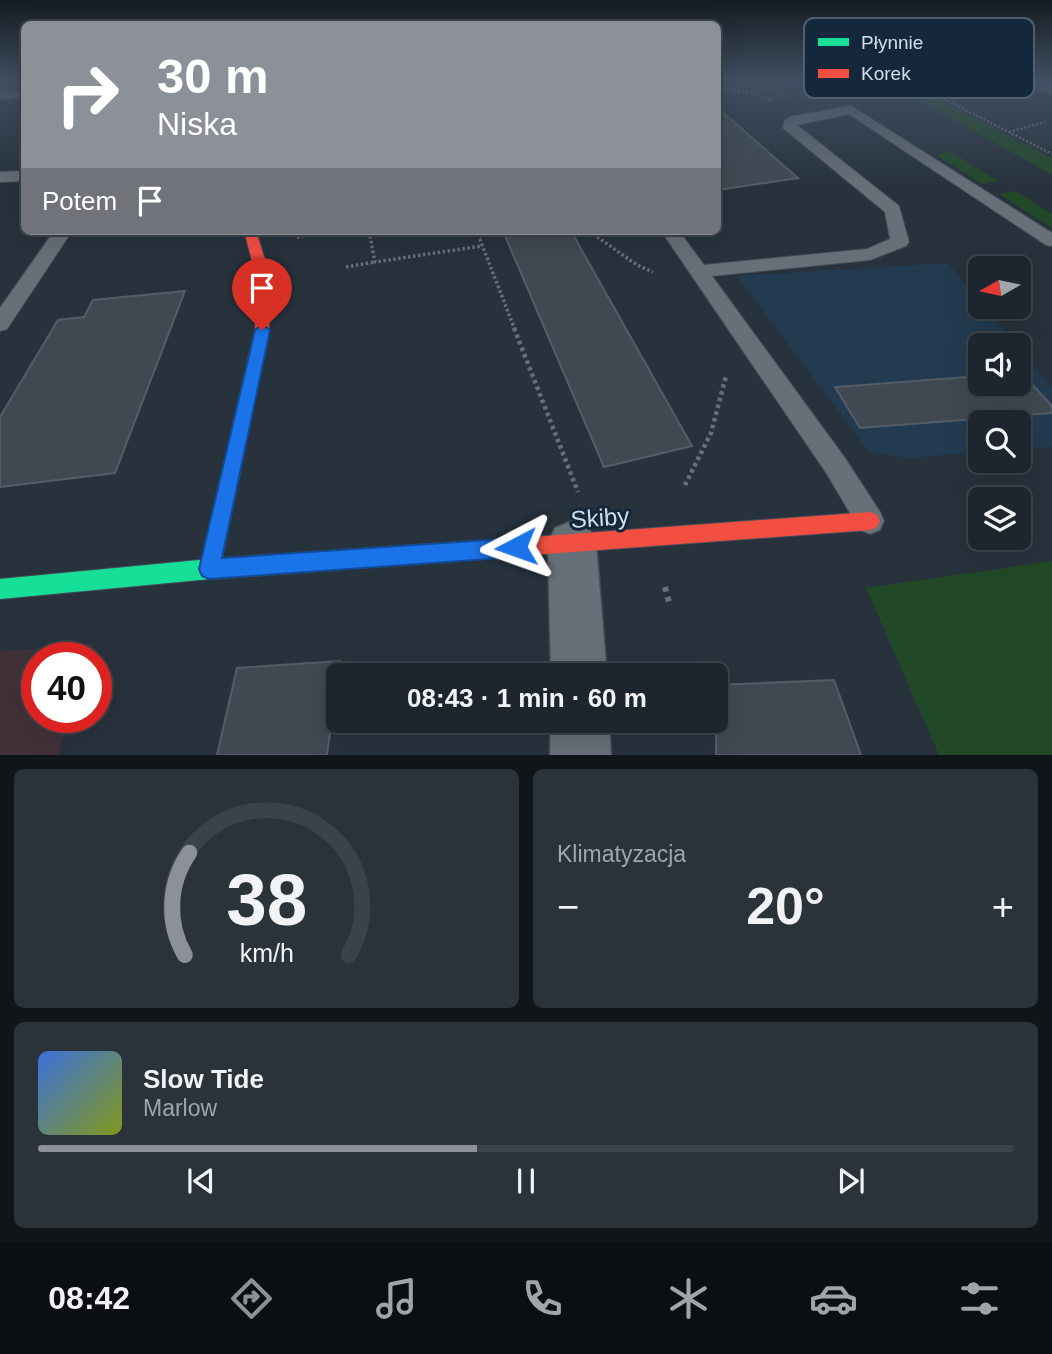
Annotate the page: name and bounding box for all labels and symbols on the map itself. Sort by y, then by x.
legend [804,18,1034,98]
text: Płynnie [861,32,923,53]
text: Korek [861,63,911,84]
north arrow [968,256,1031,318]
pin [232,258,292,330]
street label: Skiby [570,502,630,533]
position arrow [479,510,553,584]
speed limit sign: 40 [21,642,112,733]

